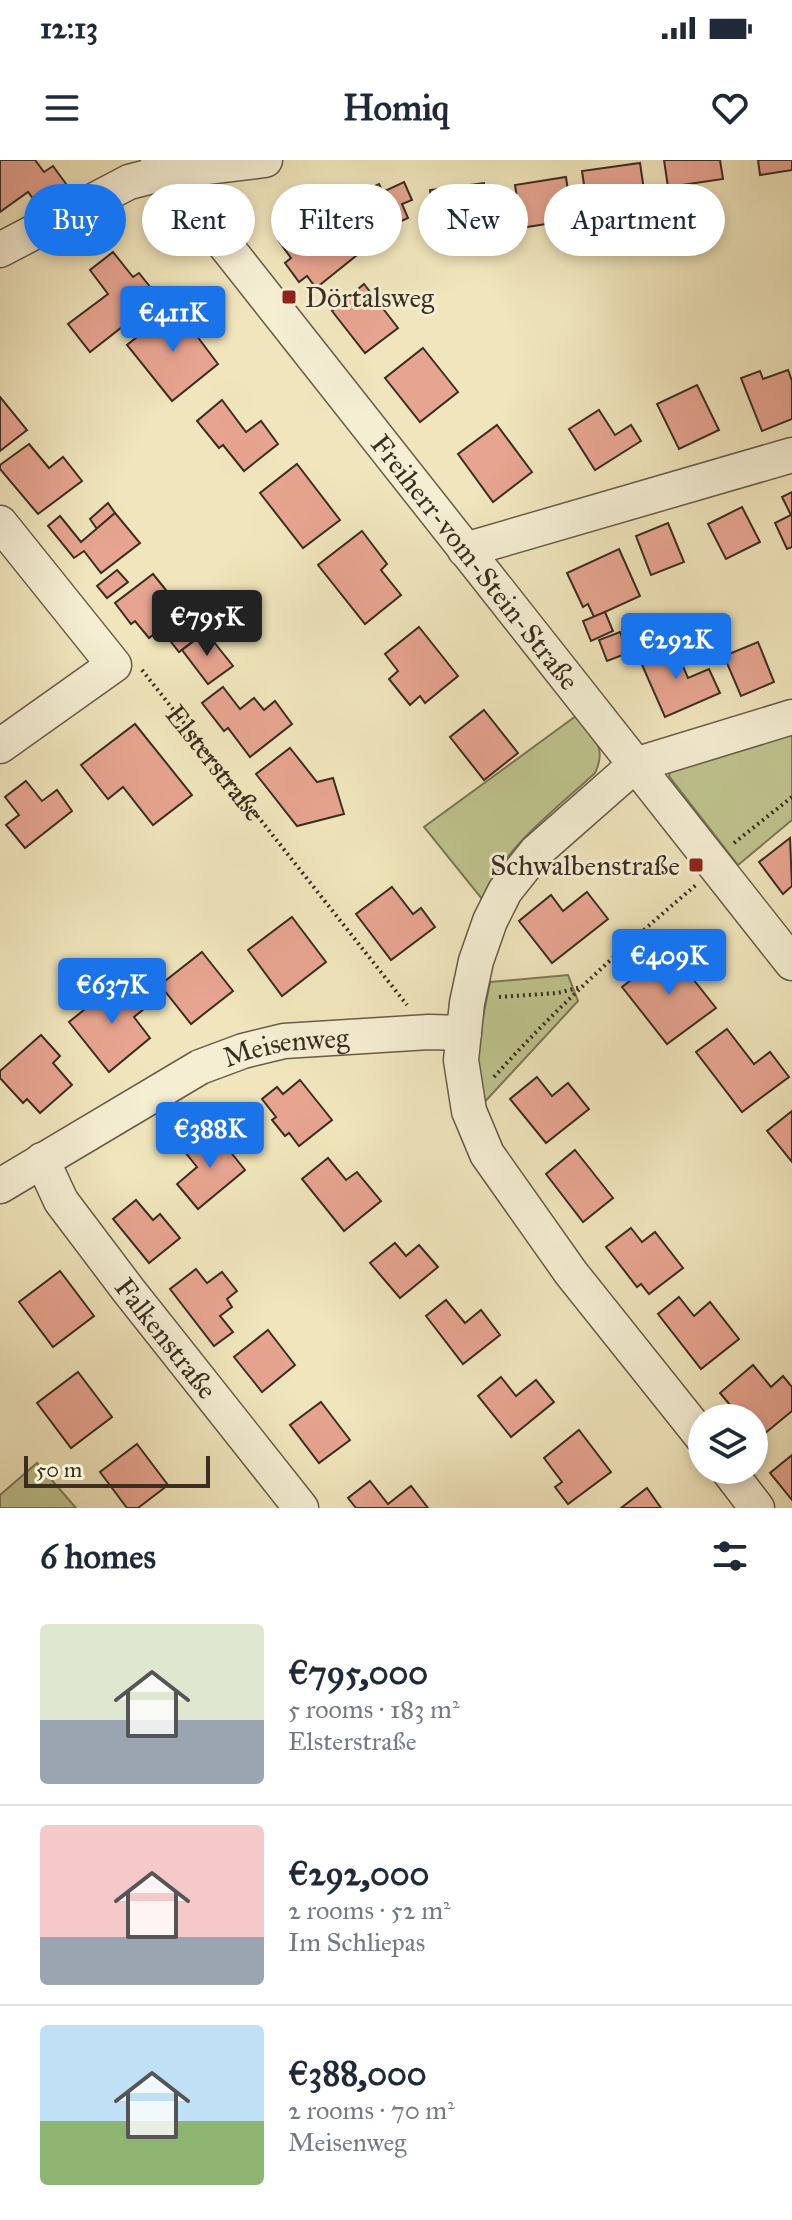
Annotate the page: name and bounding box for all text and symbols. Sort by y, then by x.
text: 12:13 [40,10,98,46]
icon: menu [40,86,84,130]
text: Homiq [343,86,449,130]
icon: heart [708,86,752,130]
chip: Buy [24,184,126,256]
chip: Rent [142,184,255,256]
chip: Filters [271,184,402,256]
chip: New [418,184,528,256]
chip: Apartment [544,184,725,256]
place label: Dörtalsweg [305,280,435,315]
pin: €411K [117,286,229,354]
marker: Dörtalsweg [280,288,298,306]
text: €411K [138,296,208,328]
street label: Freiherr-vom-Stein-Straße [364,427,587,697]
pin: €795K [151,590,263,658]
text: €795K [170,600,244,632]
pin: €292K [620,613,732,681]
text: €292K [639,623,713,655]
street label: Elsterstraße [158,697,272,828]
place label: Schwalbenstraße [490,848,680,883]
marker: Schwalbenstraße [687,856,705,874]
pin: €409K [613,929,725,997]
text: €409K [630,939,708,971]
pin: €637K [56,958,168,1026]
text: €637K [76,968,148,1000]
street label: Meisenweg [218,1019,351,1075]
pin: €388K [154,1102,266,1170]
text: €388K [174,1112,246,1144]
street label: Falkenstraße [107,1270,225,1406]
map controls [688,1404,768,1484]
button: layers [688,1404,768,1484]
scale bar [24,1452,210,1488]
text: 50 m [36,1456,82,1483]
icon: filters [708,1534,752,1578]
text: 6 homes [40,1536,156,1577]
text: €795,000 [288,1652,428,1693]
icon: home [104,1656,200,1752]
text: 5 rooms · 183 m² [288,1693,460,1725]
text: Elsterstraße [288,1725,417,1757]
text: €292,000 [288,1853,429,1894]
icon: home [104,1857,200,1953]
text: 2 rooms · 52 m² [288,1894,451,1926]
text: Im Schliepas [288,1926,425,1958]
text: €388,000 [288,2053,427,2094]
icon: home [104,2057,200,2153]
text: 2 rooms · 70 m² [288,2094,455,2126]
text: Meisenweg [288,2126,406,2158]

